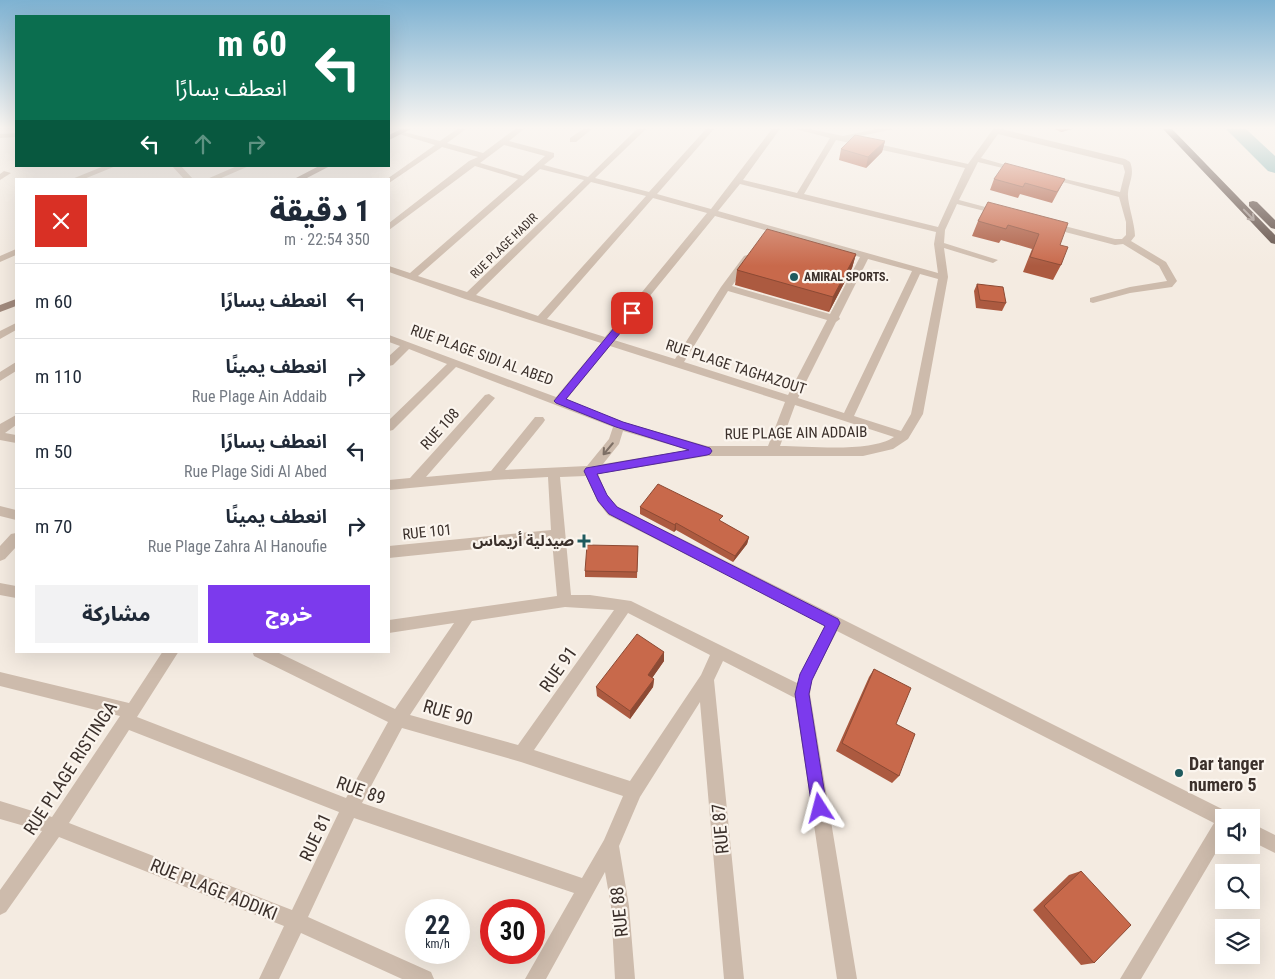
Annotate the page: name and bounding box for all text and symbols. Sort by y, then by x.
text: 60 m [218,24,287,65]
icon: left [305,35,370,100]
text: انعطف يسارًا [175,76,287,101]
icon: left [136,130,164,158]
icon: ahead [189,130,217,158]
icon: right [242,130,270,158]
text: 1 دقيقة [270,193,370,228]
button: close [35,195,87,247]
one-way arrow [1243,208,1255,221]
street label: RUE PLAGE HADIR [468,210,541,281]
text: 350 m · 22:54 [284,230,370,249]
place label: AMIRAL SPORTS. [804,270,889,284]
marker: AMIRAL SPORTS. [788,271,800,283]
icon: left [342,287,370,315]
text: انعطف يسارًا [221,289,327,312]
text: 60 m [35,290,72,313]
pin [611,292,653,334]
icon: arrive [618,299,646,327]
street label: RUE PLAGE SIDI AL ABED [408,321,556,389]
street label: RUE PLAGE TAGHAZOUT [664,336,809,398]
text: انعطف يمينًا [225,355,327,378]
icon: right [342,362,370,390]
text: 110 m [35,365,82,388]
text: Rue Plage Ain Addaib [192,387,327,406]
street label: RUE 108 [417,405,463,453]
street label: RUE PLAGE AIN ADDAIB [725,423,867,443]
text: انعطف يسارًا [221,430,327,453]
icon: left [342,437,370,465]
text: 50 m [35,440,72,463]
one-way arrow [602,443,614,456]
text: Rue Plage Sidi Al Abed [184,462,327,481]
text: انعطف يمينًا [225,505,327,528]
icon: right [342,512,370,540]
text: 70 m [35,515,72,538]
street label: RUE 101 [401,520,453,544]
place label: صيدلية أريماس [472,531,574,550]
marker: صيدلية أريماس [578,535,590,547]
text: Rue Plage Zahra Al Hanoufie [148,537,327,556]
button: مشاركة [35,585,198,643]
button: خروج [208,585,370,643]
street label: RUE 91 [535,642,581,696]
street label: RUE 90 [421,695,475,729]
street label: RUE PLAGE RISTINGA [19,697,121,839]
place label: Dar tanger numero 5 [1189,753,1264,795]
marker: Dar tanger numero 5 [1173,767,1185,779]
street label: RUE 89 [334,771,388,809]
position arrow [793,781,845,833]
street label: RUE 87 [707,803,733,855]
map controls [1215,809,1260,964]
button: sound [1215,809,1260,854]
street label: RUE 81 [295,810,335,864]
street label: RUE PLAGE ADDIKI [147,854,281,924]
button: search [1215,864,1260,909]
street label: RUE 88 [606,886,632,938]
speed limit sign: 30 [480,899,545,964]
text: 22 [425,911,450,940]
button: layers [1215,919,1260,964]
text: km/h [425,937,450,951]

